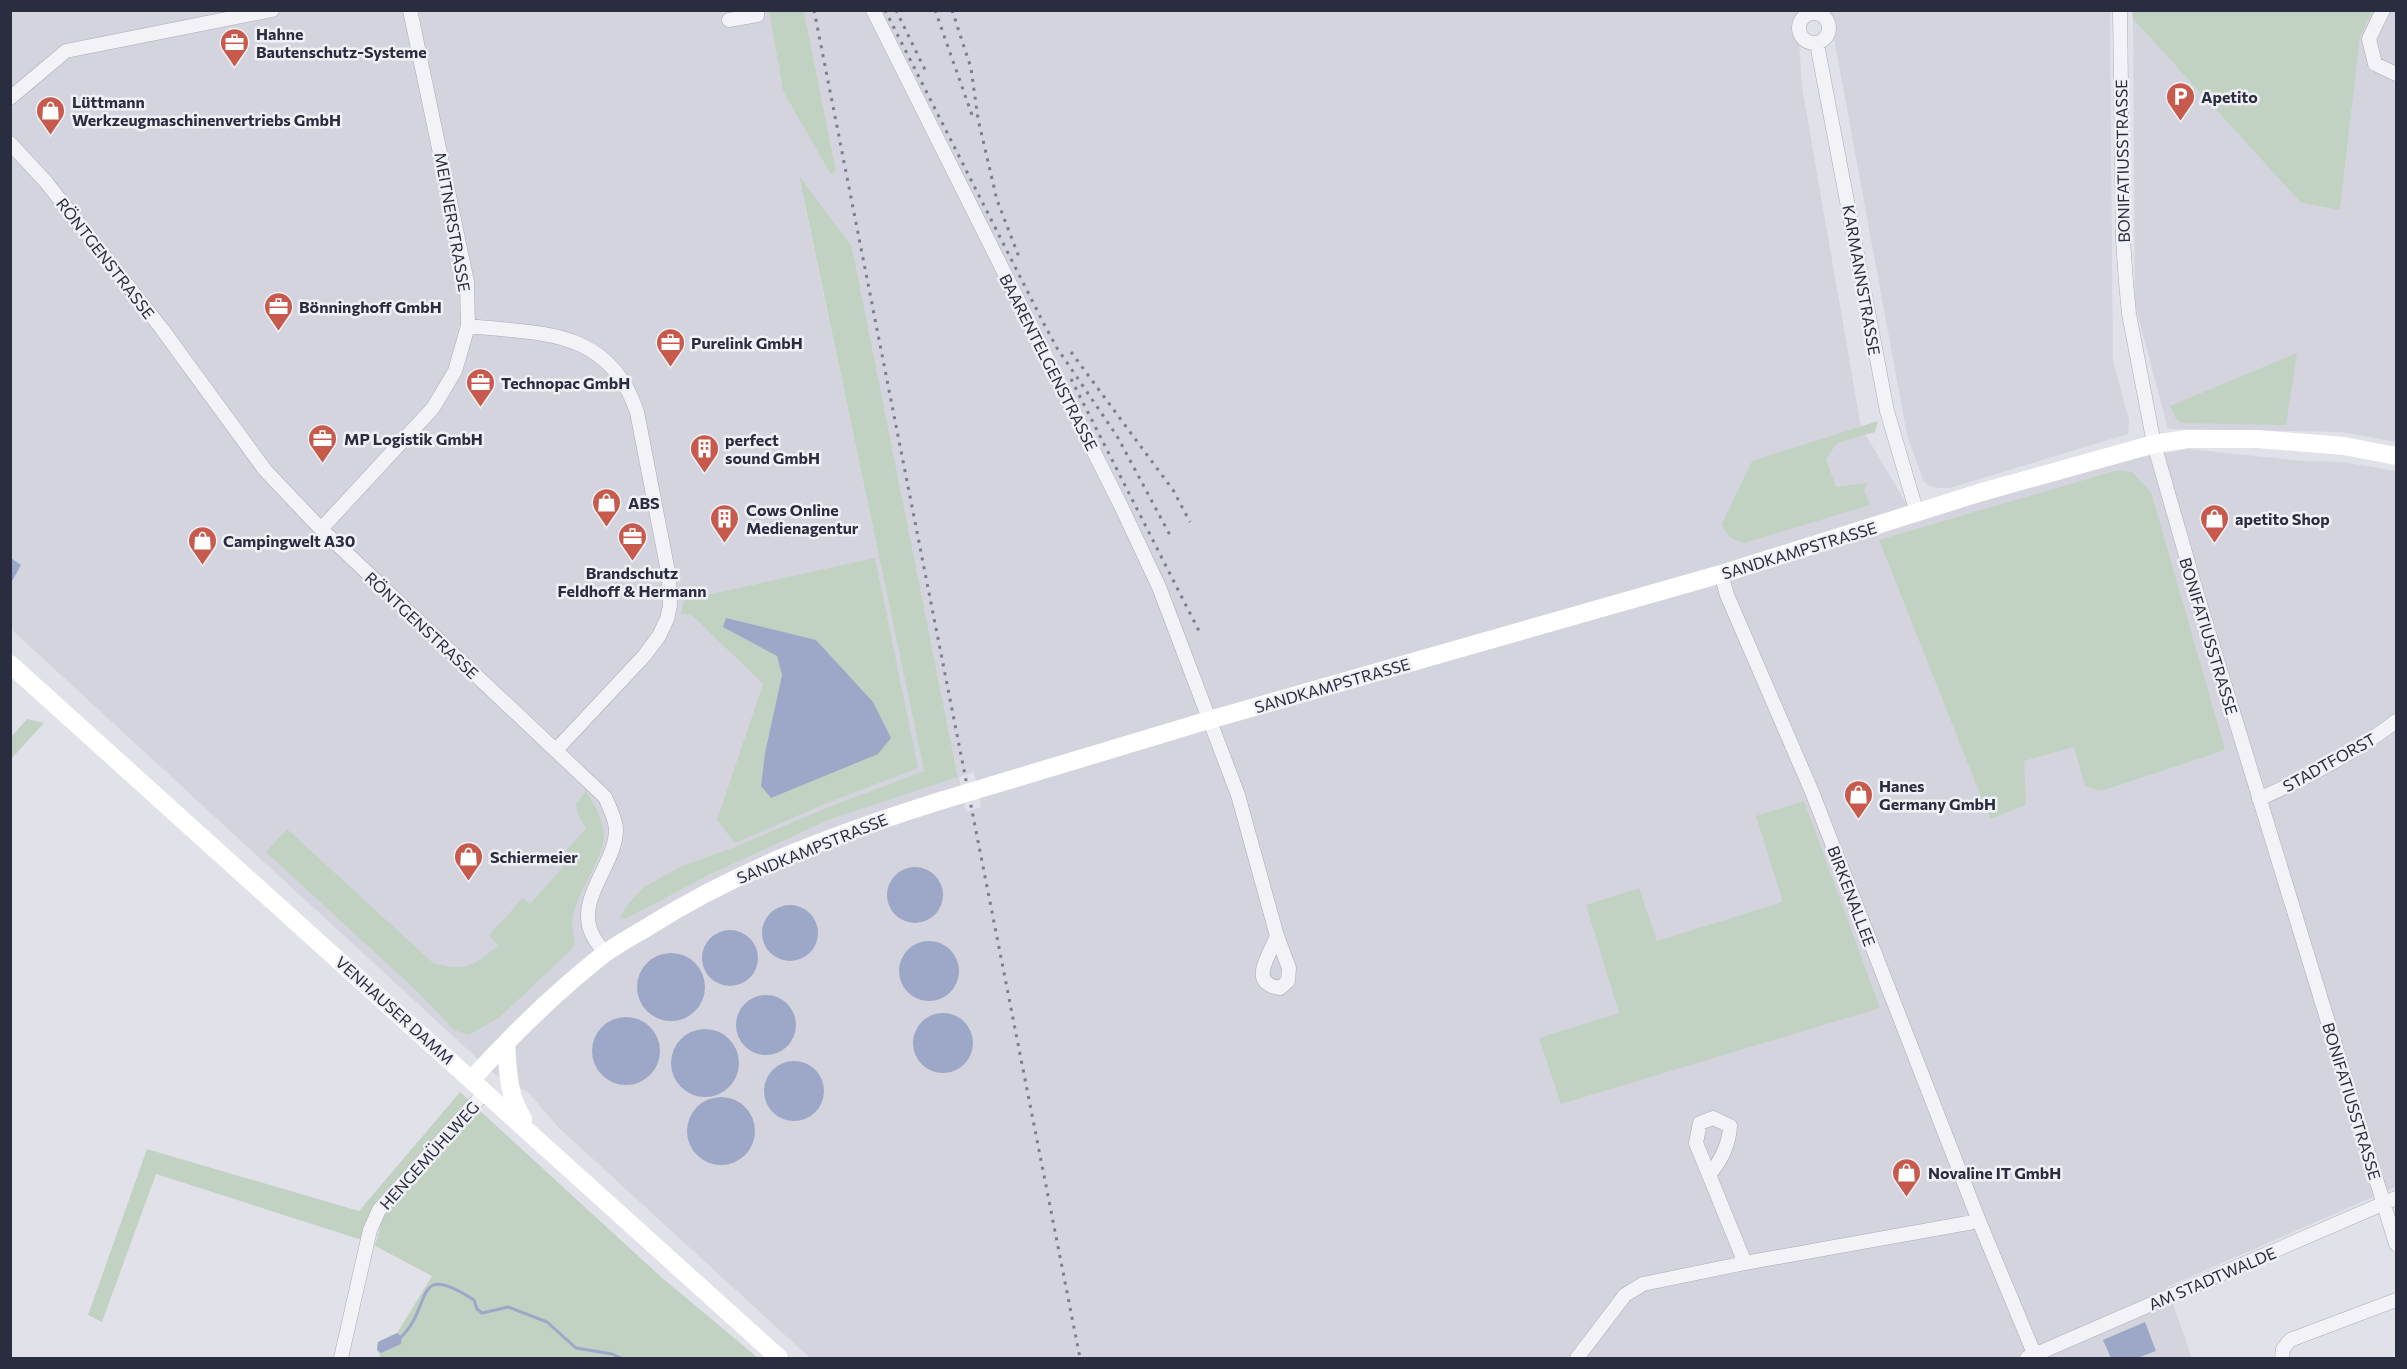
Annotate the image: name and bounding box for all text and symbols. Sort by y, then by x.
place label: Hahne Bautenschutz-Systeme [256,24,427,61]
office icon: Hahne Bautenschutz-Systeme [219,26,251,68]
street label: BONIFATIUSSTRASSE [2111,79,2133,243]
parking icon: Apetito [2164,80,2196,122]
place label: Apetito [2201,87,2258,106]
place label: Lüttmann Werkzeugmaschinenvertriebs GmbH [72,92,341,129]
shop icon: Lüttmann Werkzeugmaschinenvertriebs GmbH [35,94,67,136]
street label: MEITNERSTRASSE [431,151,475,293]
street label: RÖNTGENSTRASSE [53,194,159,322]
street label: KARMANNSTRASSE [1839,203,1885,357]
street label: BAARENTELGENSTRASSE [996,270,1102,454]
office icon: Bönninghoff GmbH [262,290,294,332]
place label: Bönninghoff GmbH [299,297,442,316]
office icon: Purelink GmbH [654,326,686,368]
place label: Purelink GmbH [691,333,803,352]
office icon: Technopac GmbH [464,366,496,408]
place label: Technopac GmbH [501,373,630,392]
office icon: MP Logistik GmbH [307,422,339,464]
place label: MP Logistik GmbH [344,429,483,448]
place label: perfect sound GmbH [725,430,820,467]
building icon: perfect sound GmbH [688,432,720,474]
shop icon: ABS [591,486,623,528]
place label: ABS [628,493,660,512]
place label: Cows Online Medienagentur [746,500,859,537]
building icon: Cows Online Medienagentur [709,502,741,544]
shop icon: apetito Shop [2198,502,2230,544]
place label: apetito Shop [2235,509,2330,528]
street label: SANDKAMPSTRASSE [1719,517,1879,583]
office icon: Brandschutz Feldhoff & Hermann [616,520,648,562]
shop icon: Campingwelt A30 [186,524,218,566]
place label: Campingwelt A30 [223,531,355,550]
street label: BONIFATIUSSTRASSE [2176,555,2242,717]
place label: Brandschutz Feldhoff & Hermann [558,563,706,600]
street label: RÖNTGENSTRASSE [361,568,483,682]
street label: SANDKAMPSTRASSE [1252,654,1412,716]
street label: STADTFORST [2279,729,2379,795]
place label: Hanes Germany GmbH [1879,776,1996,813]
shop icon: Hanes Germany GmbH [1842,778,1874,820]
street label: SANDKAMPSTRASSE [734,809,890,887]
shop icon: Schiermeier [453,840,485,882]
street label: BIRKENALLEE [1824,843,1880,949]
place label: Schiermeier [490,847,578,866]
street label: VENHAUSER DAMM [332,952,458,1068]
street label: BONIFATIUSSTRASSE [2319,1020,2385,1182]
street label: HENGEMÜHLWEG [375,1097,483,1213]
shop icon: Novaline IT GmbH [1891,1156,1923,1198]
place label: Novaline IT GmbH [1928,1163,2061,1182]
street label: AM STADTWALDE [2145,1243,2279,1313]

